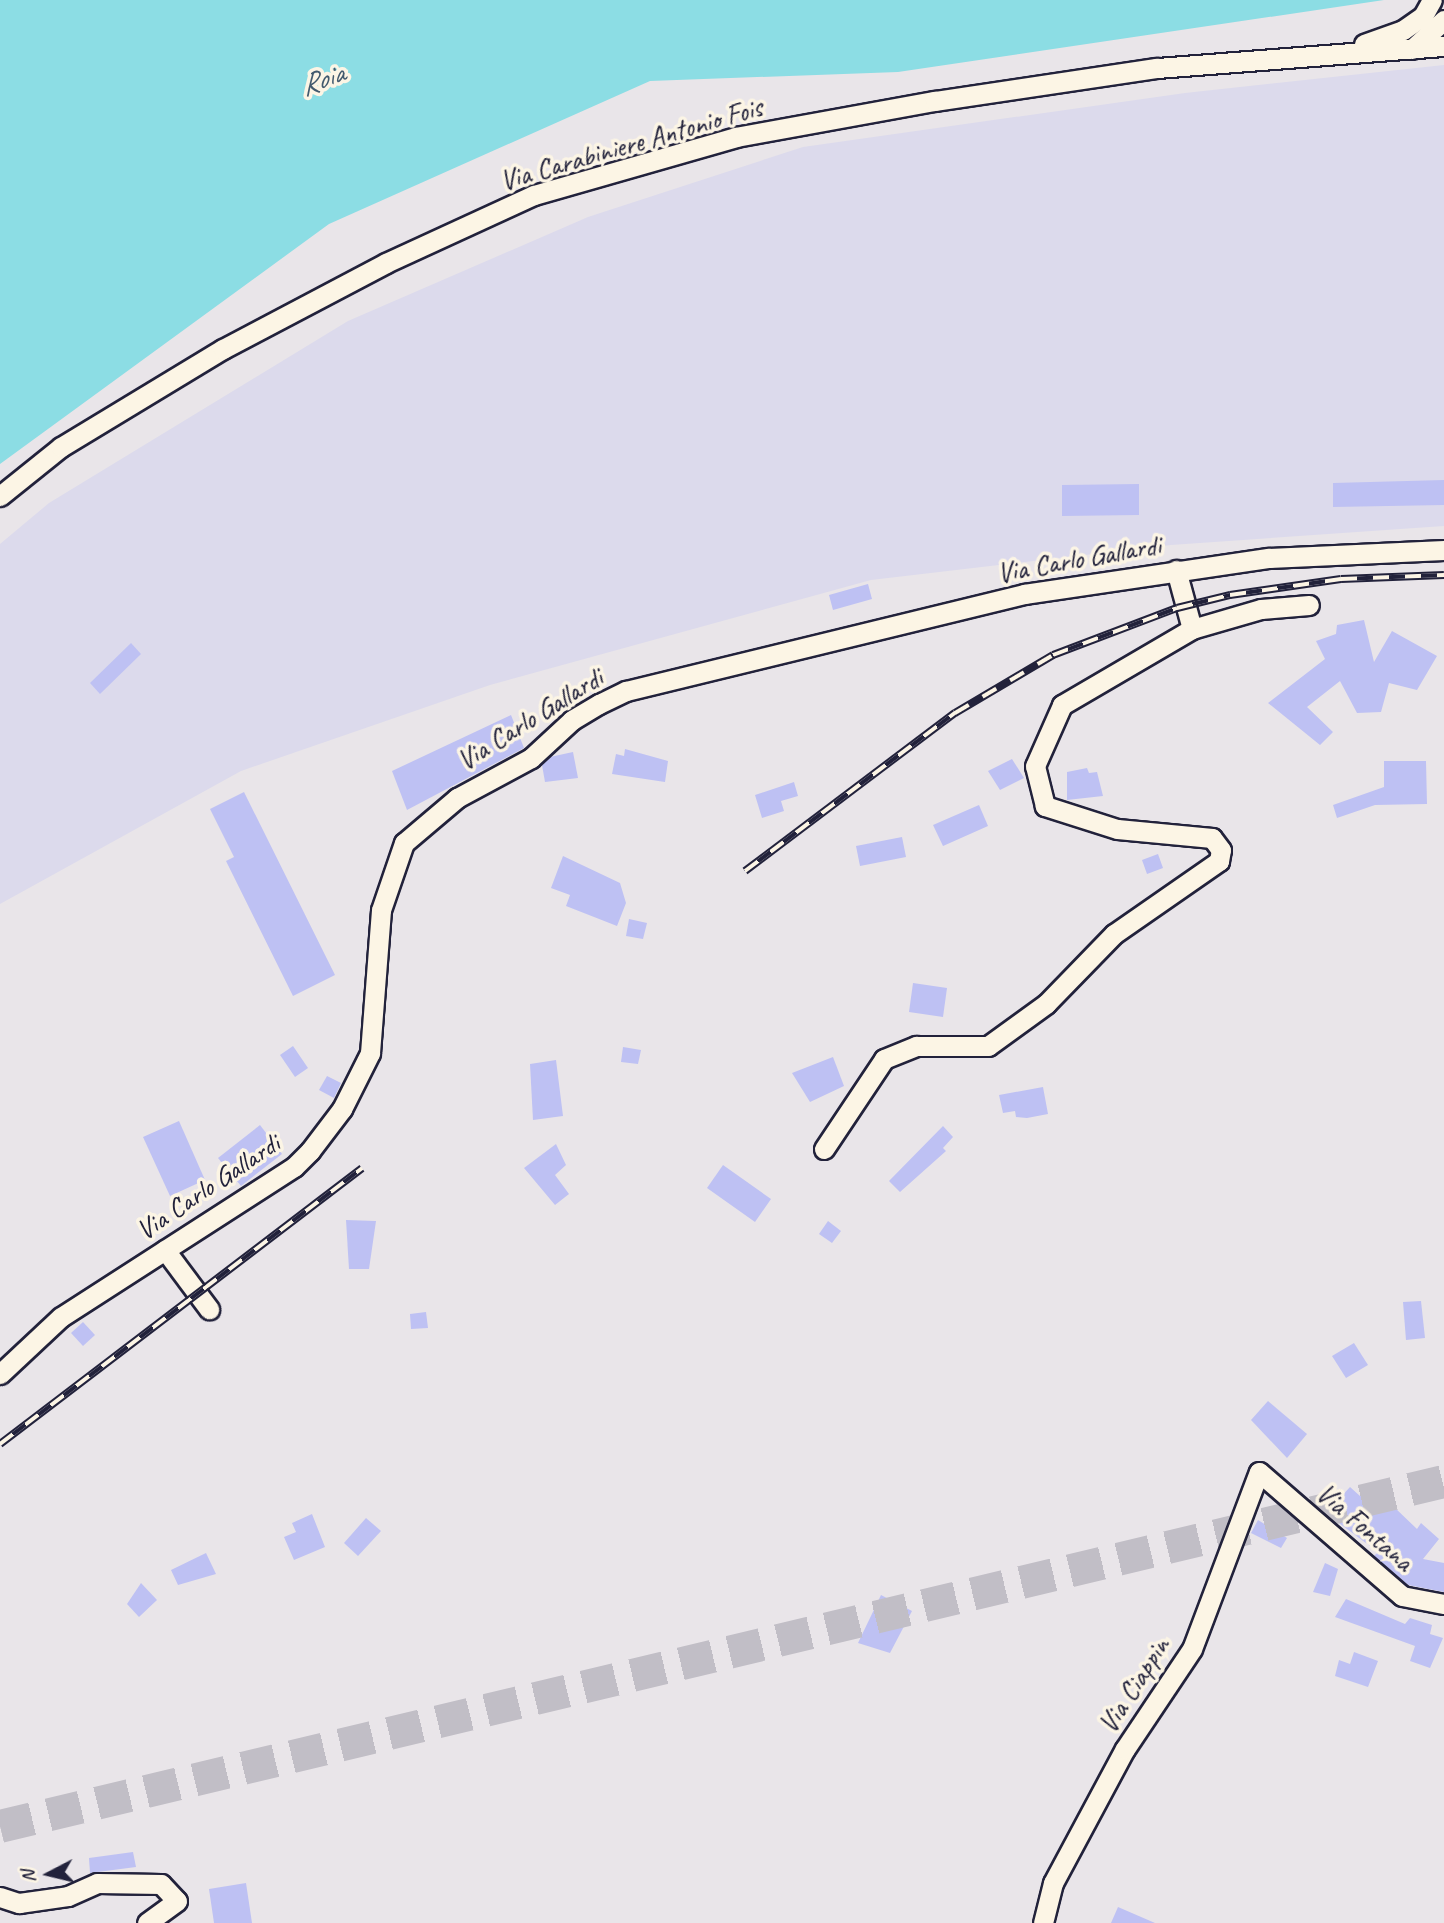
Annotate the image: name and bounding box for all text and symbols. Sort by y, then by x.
water label: Roia [295,55,349,103]
street label: Via Carabiniere Antonio Fois [496,91,766,197]
street label: Via Carlo Gallardi [994,528,1164,590]
street label: Via Carlo Gallardi [450,661,610,777]
street label: Via Carlo Gallardi [129,1126,287,1248]
street label: Via Fontana [1310,1476,1420,1578]
street label: Via Ciappin [1091,1632,1177,1738]
north arrow [14,1839,84,1909]
text: N [16,1869,41,1884]

